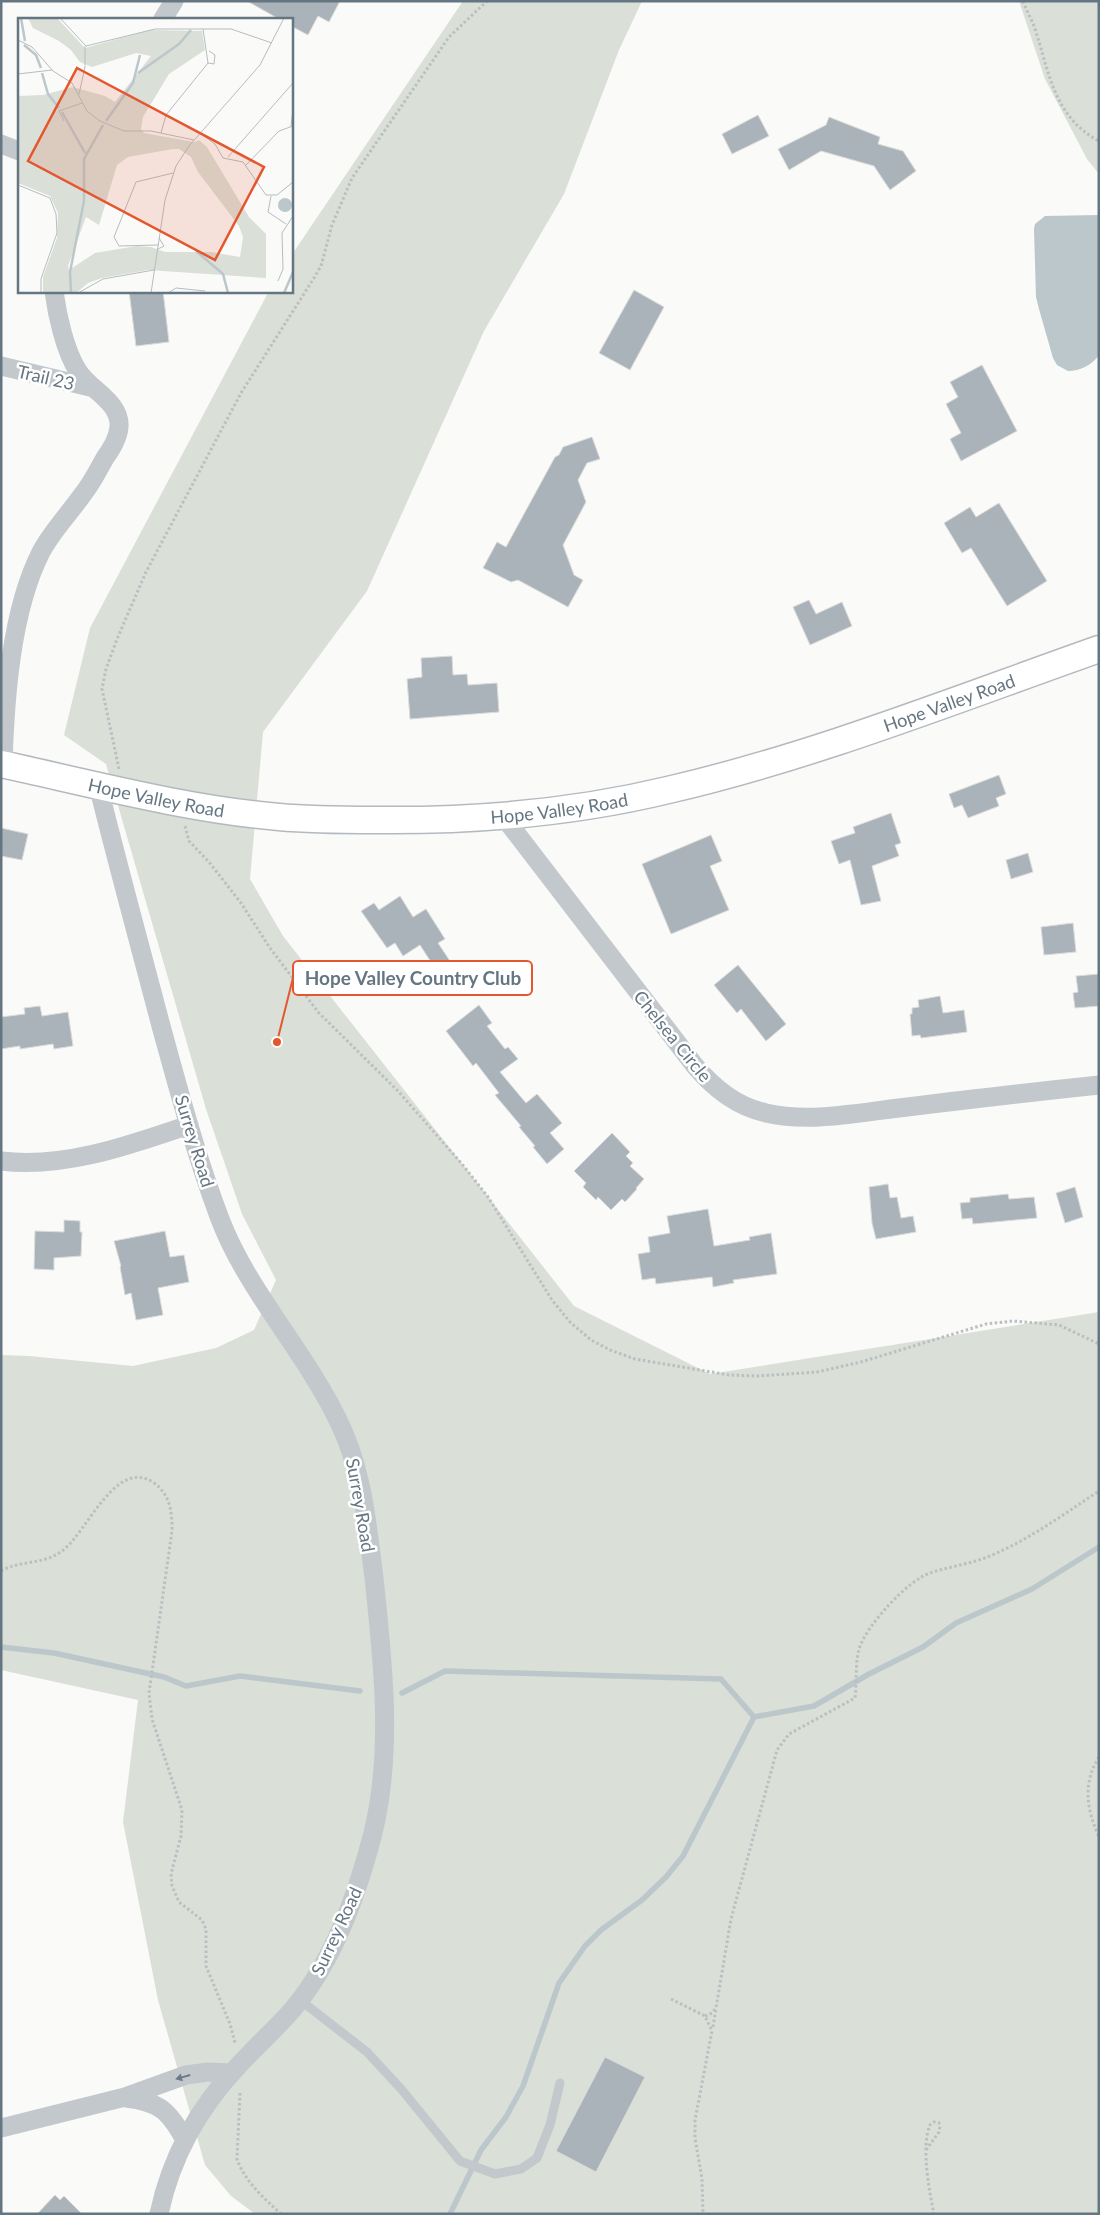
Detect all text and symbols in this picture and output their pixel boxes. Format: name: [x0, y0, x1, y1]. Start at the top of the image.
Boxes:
inset map: [18, 18, 292, 292]
street label: Trail 23: [15, 360, 77, 394]
street label: Hope Valley Road: [880, 669, 1018, 736]
street label: Hope Valley Road: [86, 773, 226, 821]
street label: Hope Valley Road: [490, 788, 630, 828]
callout: Hope Valley Country Club: [293, 961, 532, 995]
text: Hope Valley Country Club: [305, 966, 522, 989]
street label: Chelsea Circle: [629, 986, 717, 1086]
street label: Surrey Road: [171, 1092, 219, 1190]
street label: Surrey Road: [342, 1456, 380, 1554]
street label: Surrey Road: [306, 1883, 366, 1979]
one-way arrow: [175, 2073, 190, 2081]

